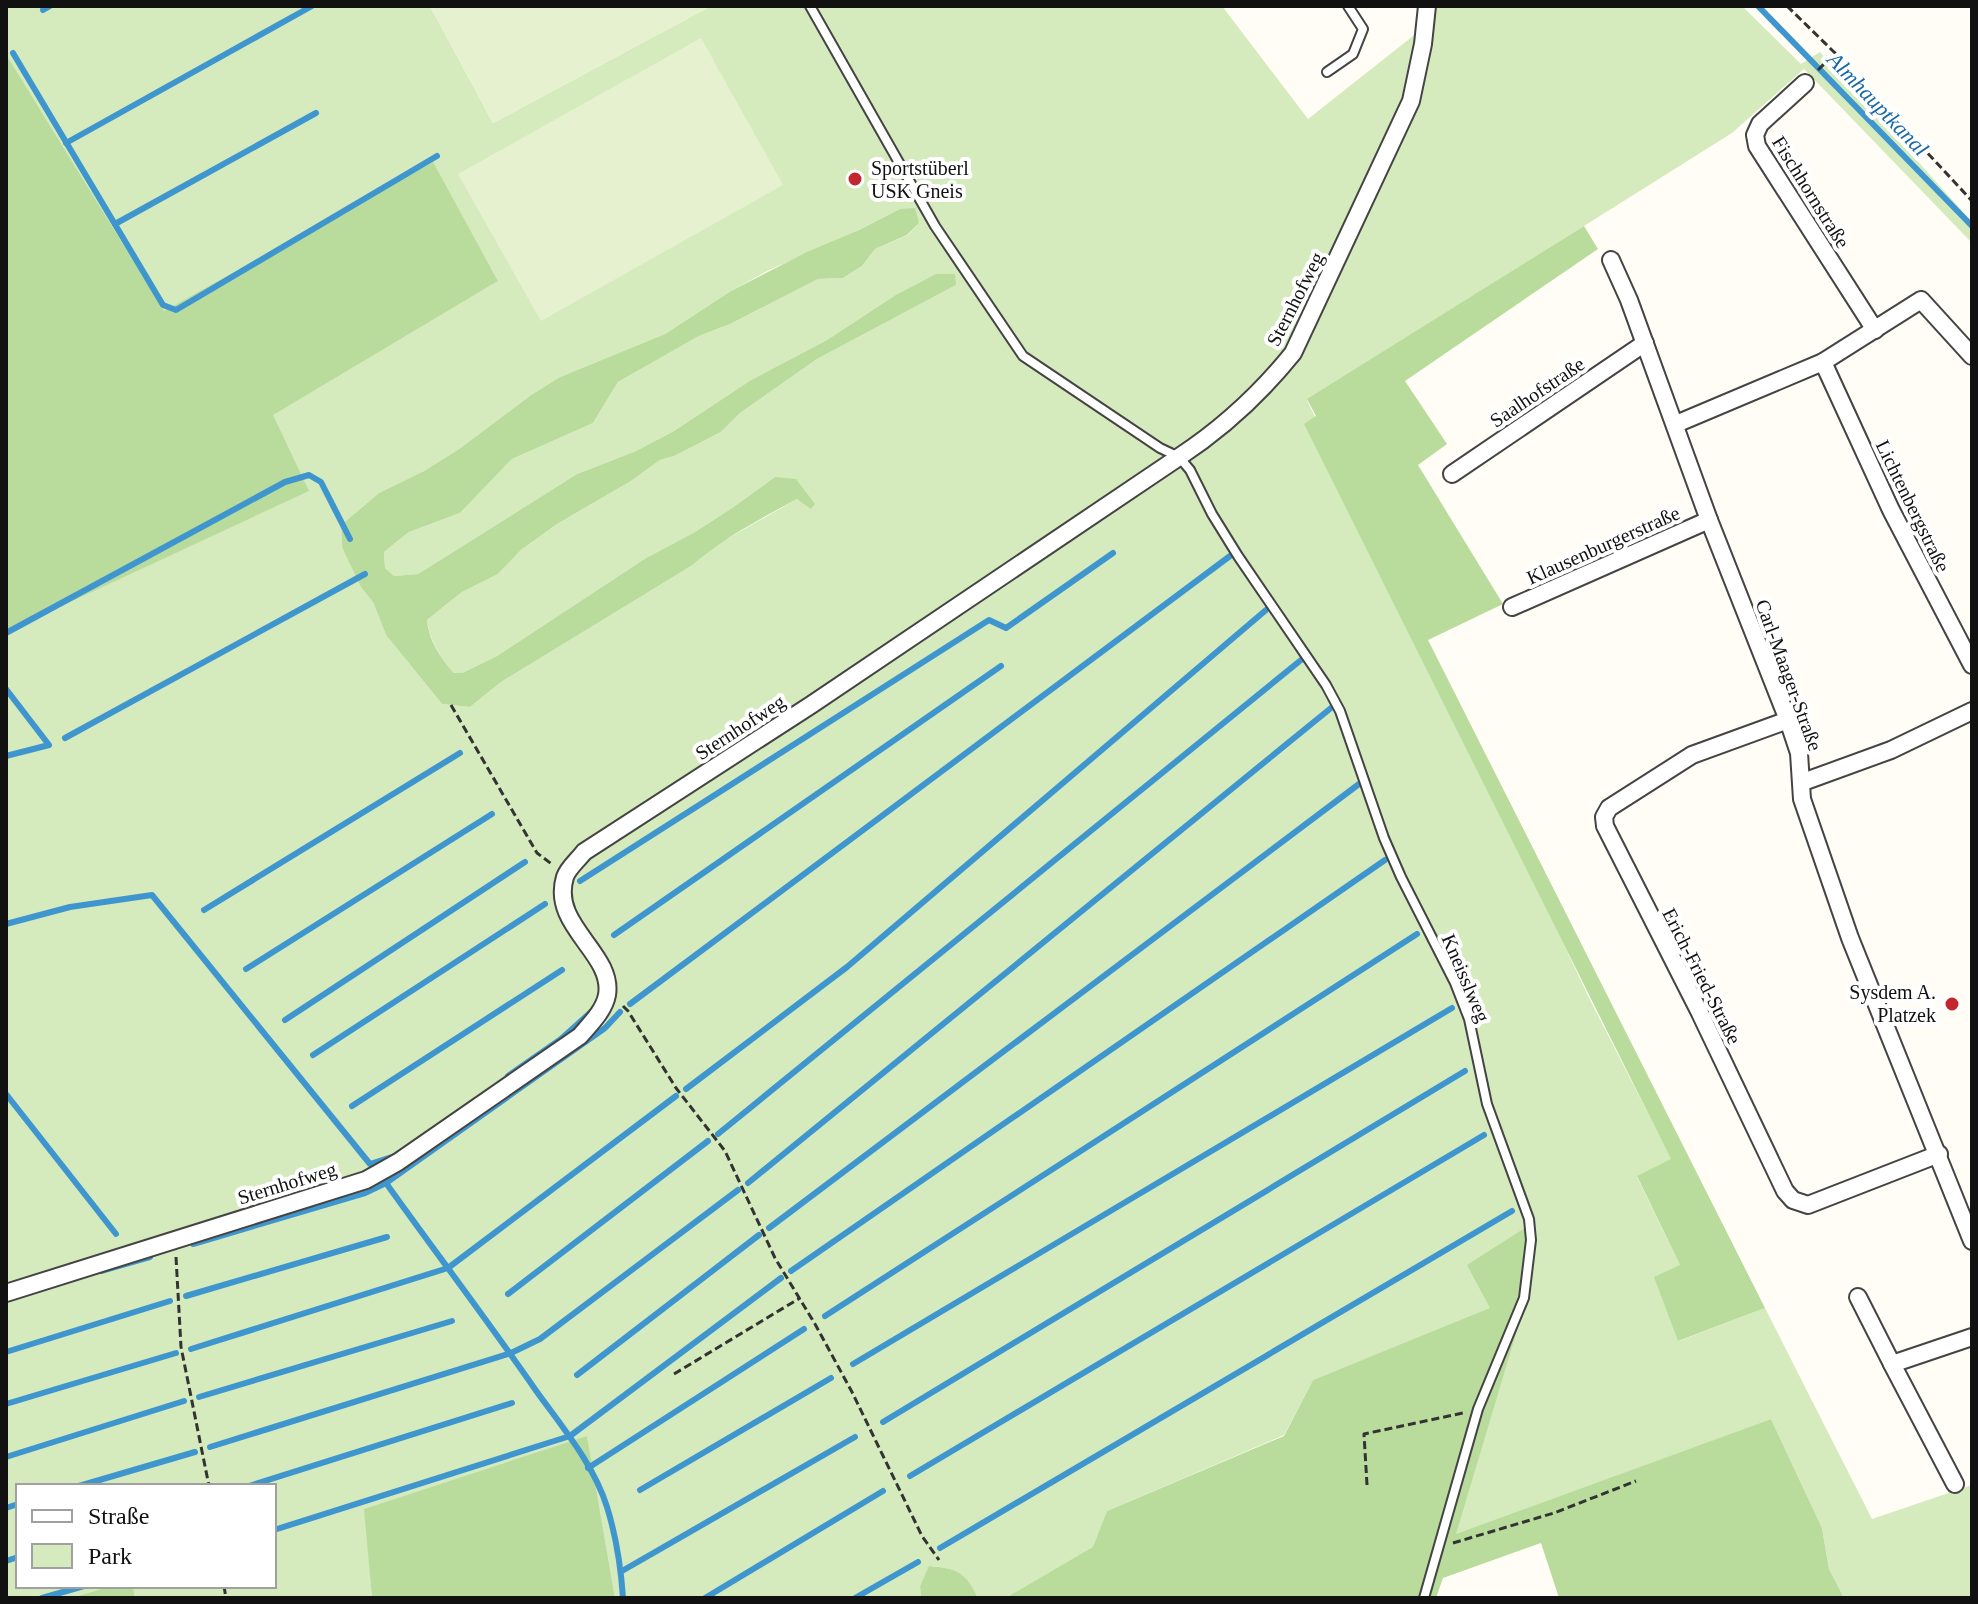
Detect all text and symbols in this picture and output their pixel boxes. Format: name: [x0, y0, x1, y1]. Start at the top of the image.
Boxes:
water label: Almhauptkanal: [1821, 46, 1934, 161]
street label: Fischhornstraße: [1768, 132, 1854, 252]
place label: Sportstüberl USK Gneis: [871, 157, 969, 202]
marker: Sportstüberl USK Gneis: [846, 170, 864, 188]
street label: Sternhofweg: [1262, 248, 1329, 350]
street label: Saalhofstraße: [1486, 352, 1588, 432]
street label: Lichtenbergstraße: [1871, 436, 1955, 576]
street label: Klausenburgerstraße: [1523, 501, 1683, 590]
street label: Carl-Maager-Straße: [1750, 596, 1827, 754]
street label: Sternhofweg: [691, 690, 789, 765]
street label: Erich-Fried-Straße: [1658, 904, 1746, 1048]
street label: Kneisslweg: [1437, 931, 1494, 1026]
place label: Sysdem A. Platzek: [1849, 981, 1936, 1026]
marker: Sysdem A. Platzek: [1943, 995, 1961, 1013]
street label: Sternhofweg: [235, 1158, 339, 1209]
legend: [16, 1484, 276, 1588]
text: Straße: [88, 1503, 149, 1529]
text: Park: [88, 1543, 132, 1569]

